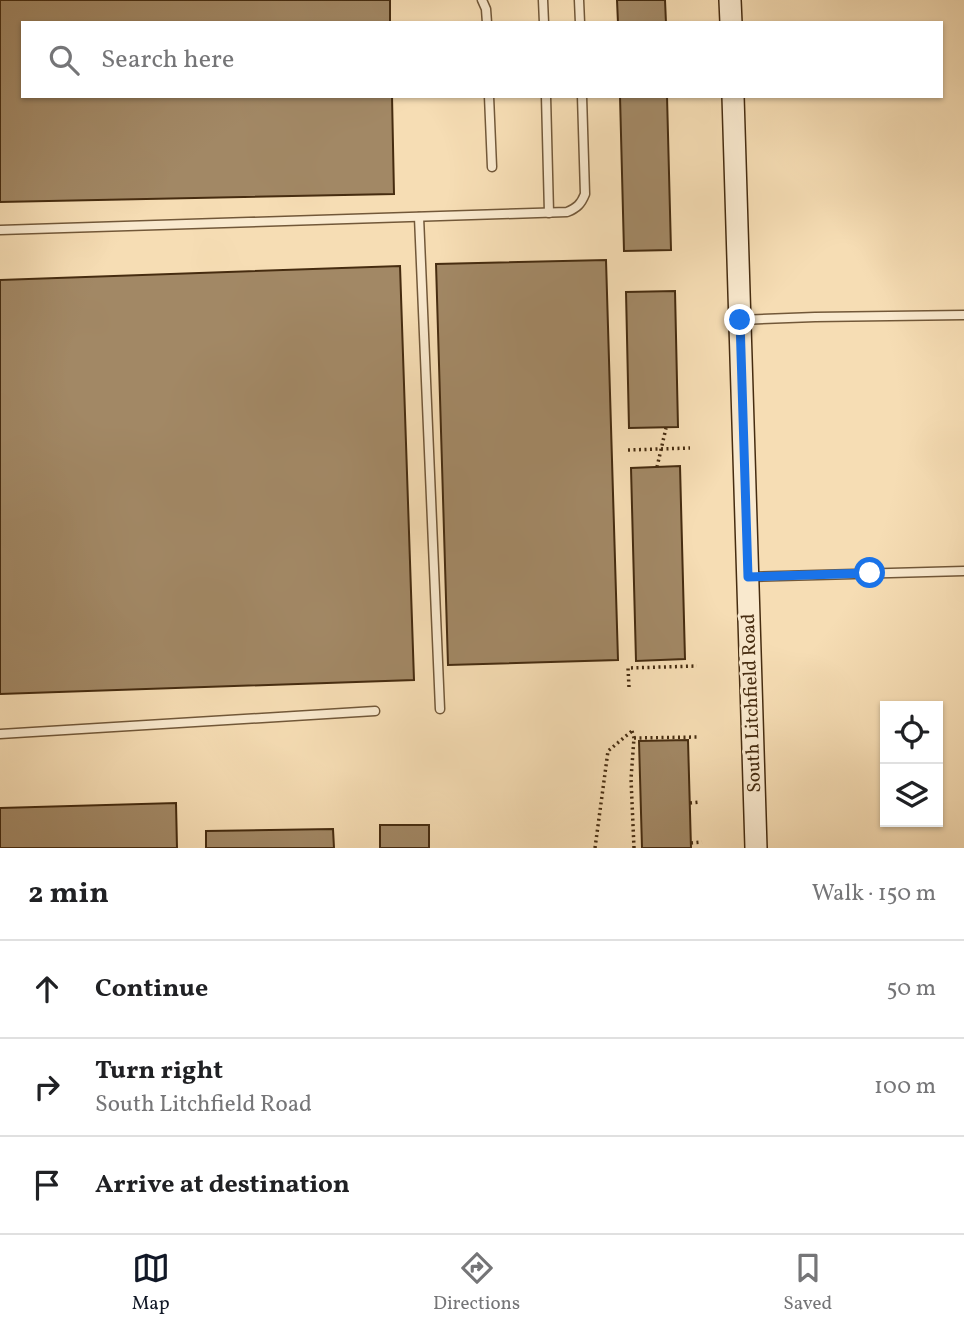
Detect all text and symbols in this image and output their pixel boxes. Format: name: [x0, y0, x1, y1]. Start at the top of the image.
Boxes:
search box: [21, 21, 943, 98]
icon: search: [45, 41, 83, 79]
text: Search here: [101, 42, 234, 78]
route end: [724, 304, 755, 335]
route start: [854, 557, 885, 588]
street label: South Litchfield Road: [736, 613, 768, 793]
map controls: [880, 701, 943, 827]
button: locate: [880, 701, 943, 764]
button: layers: [880, 764, 943, 827]
text: 2 min: [28, 873, 109, 915]
text: Walk · 150 m: [812, 878, 936, 910]
icon: ahead: [28, 970, 66, 1008]
text: Continue: [95, 971, 208, 1007]
text: 50 m: [887, 973, 936, 1005]
text: Turn right: [95, 1053, 223, 1089]
icon: right: [28, 1068, 66, 1106]
text: 100 m: [874, 1071, 936, 1103]
text: South Litchfield Road: [95, 1089, 312, 1121]
icon: arrive: [28, 1166, 66, 1204]
text: Arrive at destination: [95, 1167, 350, 1203]
tab: Map: [132, 1249, 170, 1317]
tab: Directions: [433, 1249, 520, 1317]
tab: Saved: [783, 1249, 832, 1317]

